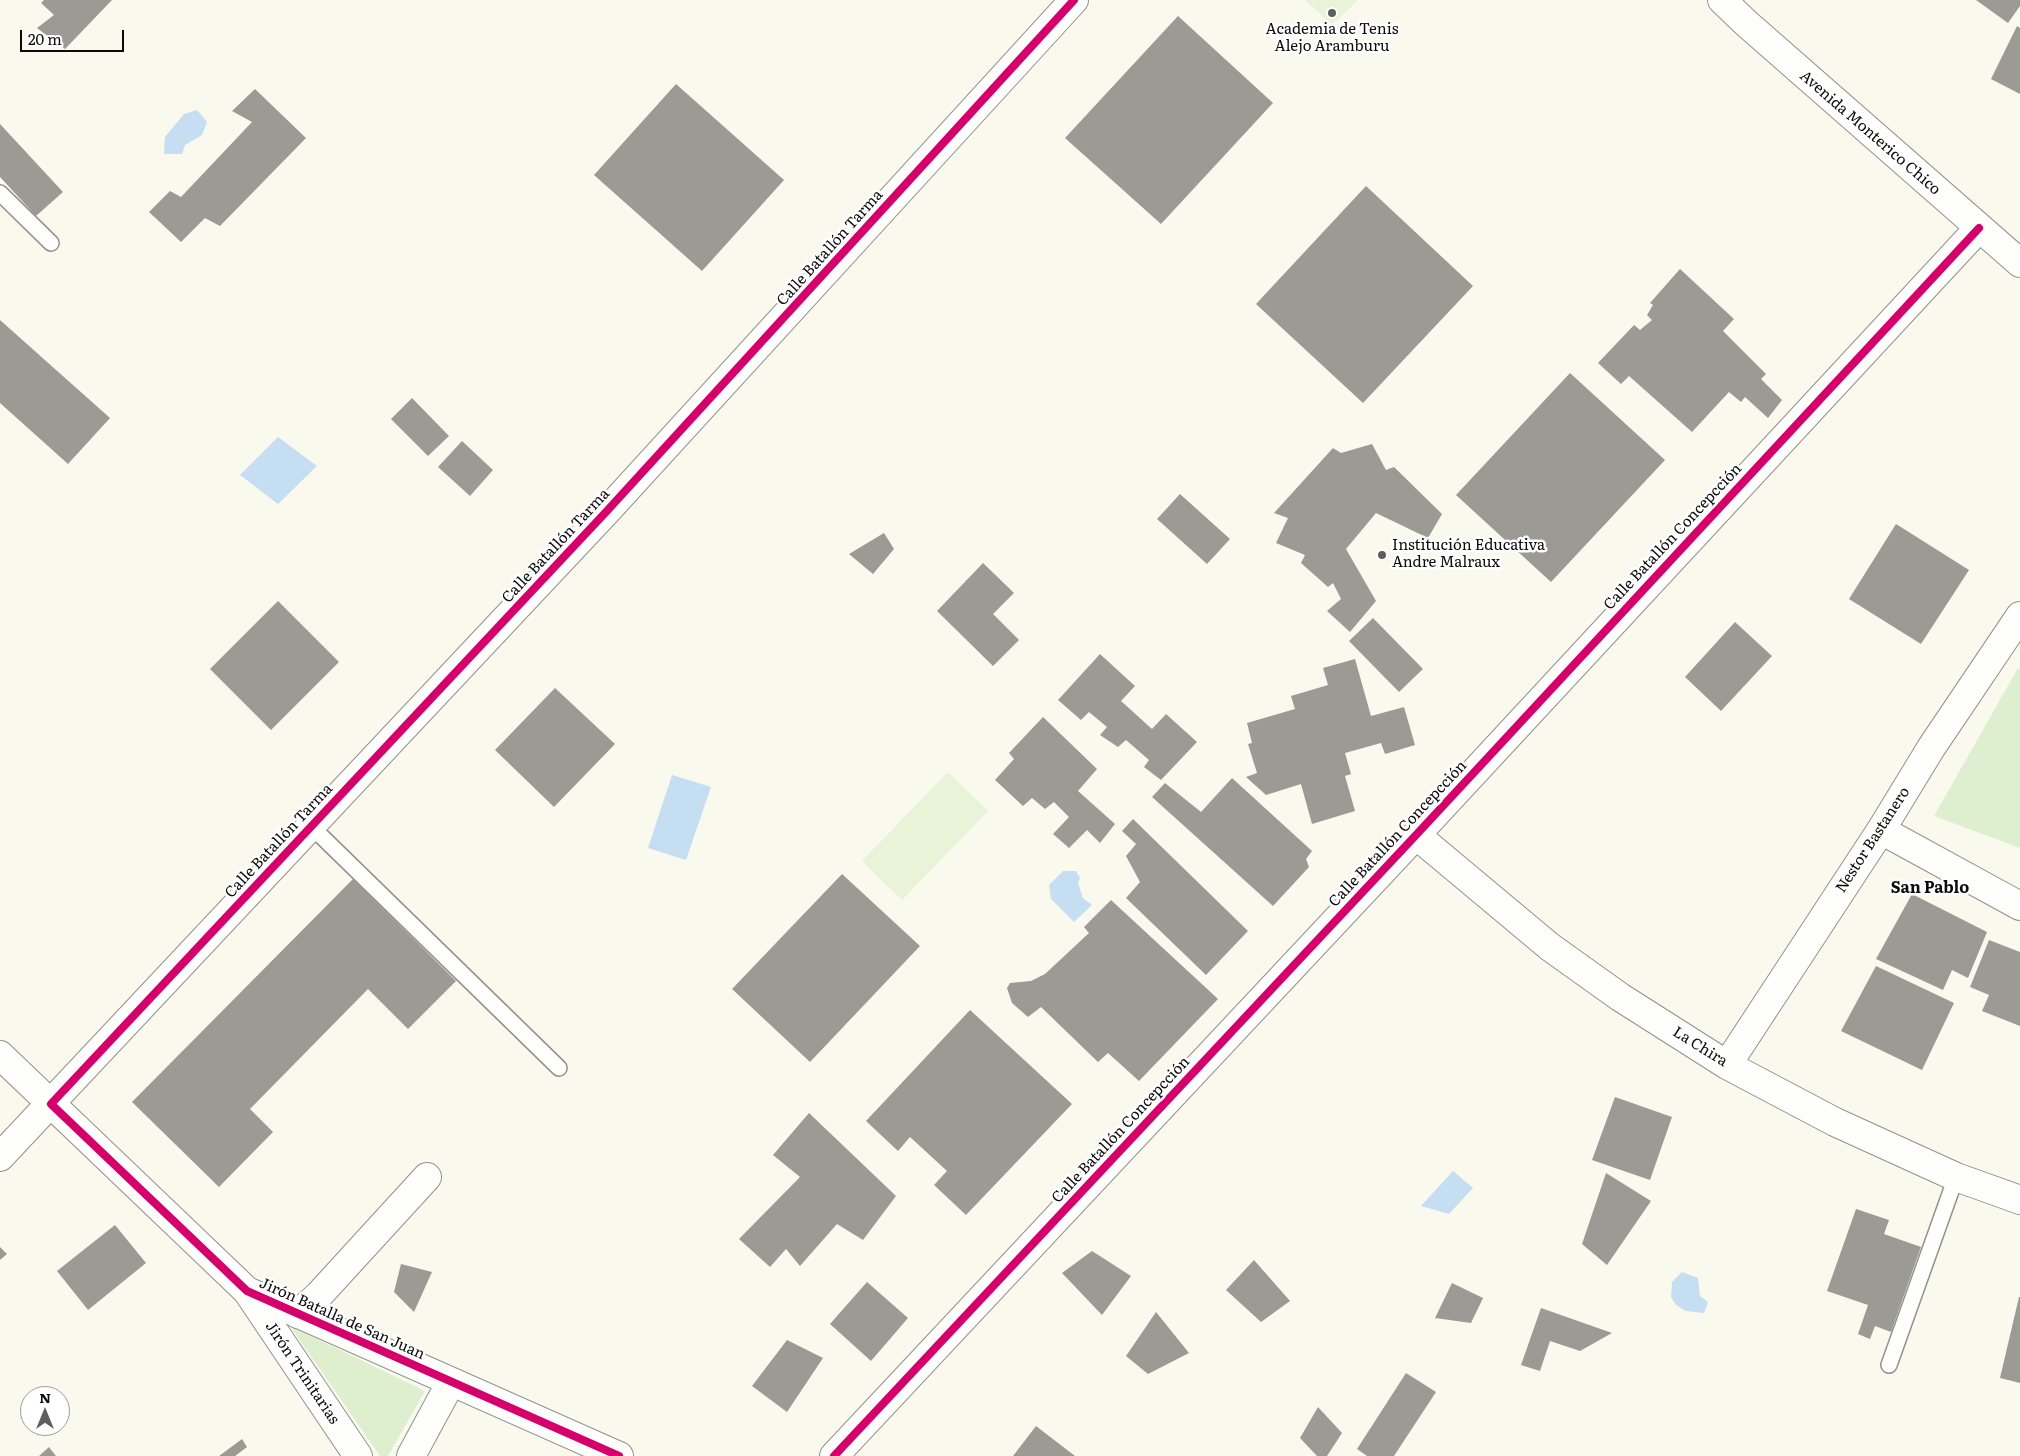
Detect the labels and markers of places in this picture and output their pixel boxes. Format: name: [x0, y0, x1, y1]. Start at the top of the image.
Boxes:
marker: Academia de Tenis Alejo Aramburu: [1326, 7, 1338, 19]
place label: Academia de Tenis Alejo Aramburu: [1266, 21, 1398, 56]
place label: Institución Educativa Andre Malraux: [1392, 537, 1545, 572]
marker: Institución Educativa Andre Malraux: [1376, 549, 1388, 561]

